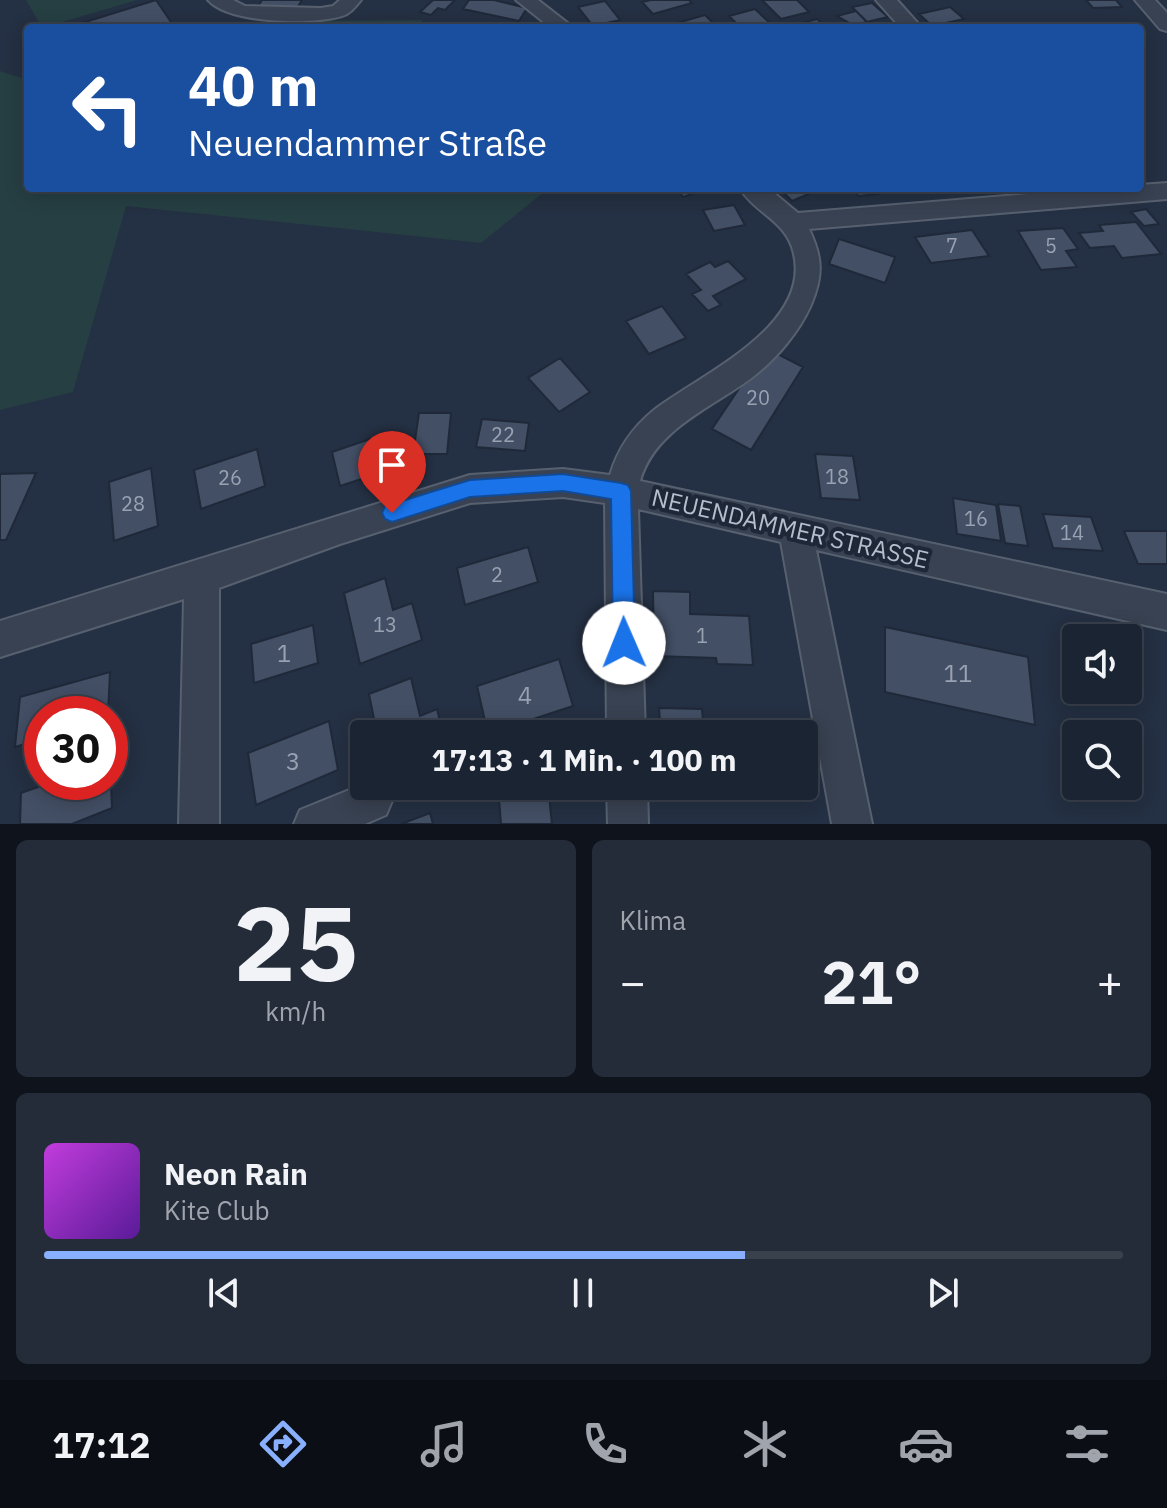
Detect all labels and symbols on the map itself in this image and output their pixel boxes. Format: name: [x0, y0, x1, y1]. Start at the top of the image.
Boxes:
house number: 7: [946, 232, 958, 259]
house number: 5: [1045, 232, 1057, 259]
house number: 20: [746, 384, 770, 411]
house number: 22: [491, 421, 515, 448]
pin: [358, 431, 426, 513]
house number: 18: [825, 463, 849, 490]
house number: 26: [218, 464, 242, 491]
street label: NEUENDAMMER STRASSE: [649, 481, 932, 575]
house number: 28: [121, 490, 145, 517]
house number: 16: [964, 505, 988, 532]
house number: 14: [1060, 519, 1084, 546]
house number: 2: [491, 561, 503, 588]
position arrow: [582, 601, 666, 685]
house number: 13: [373, 611, 397, 638]
house number: 1: [696, 622, 708, 649]
house number: 1: [277, 637, 291, 669]
house number: 11: [944, 657, 972, 689]
house number: 4: [518, 679, 532, 711]
speed limit sign: 30: [24, 696, 128, 800]
house number: 3: [286, 745, 300, 777]

